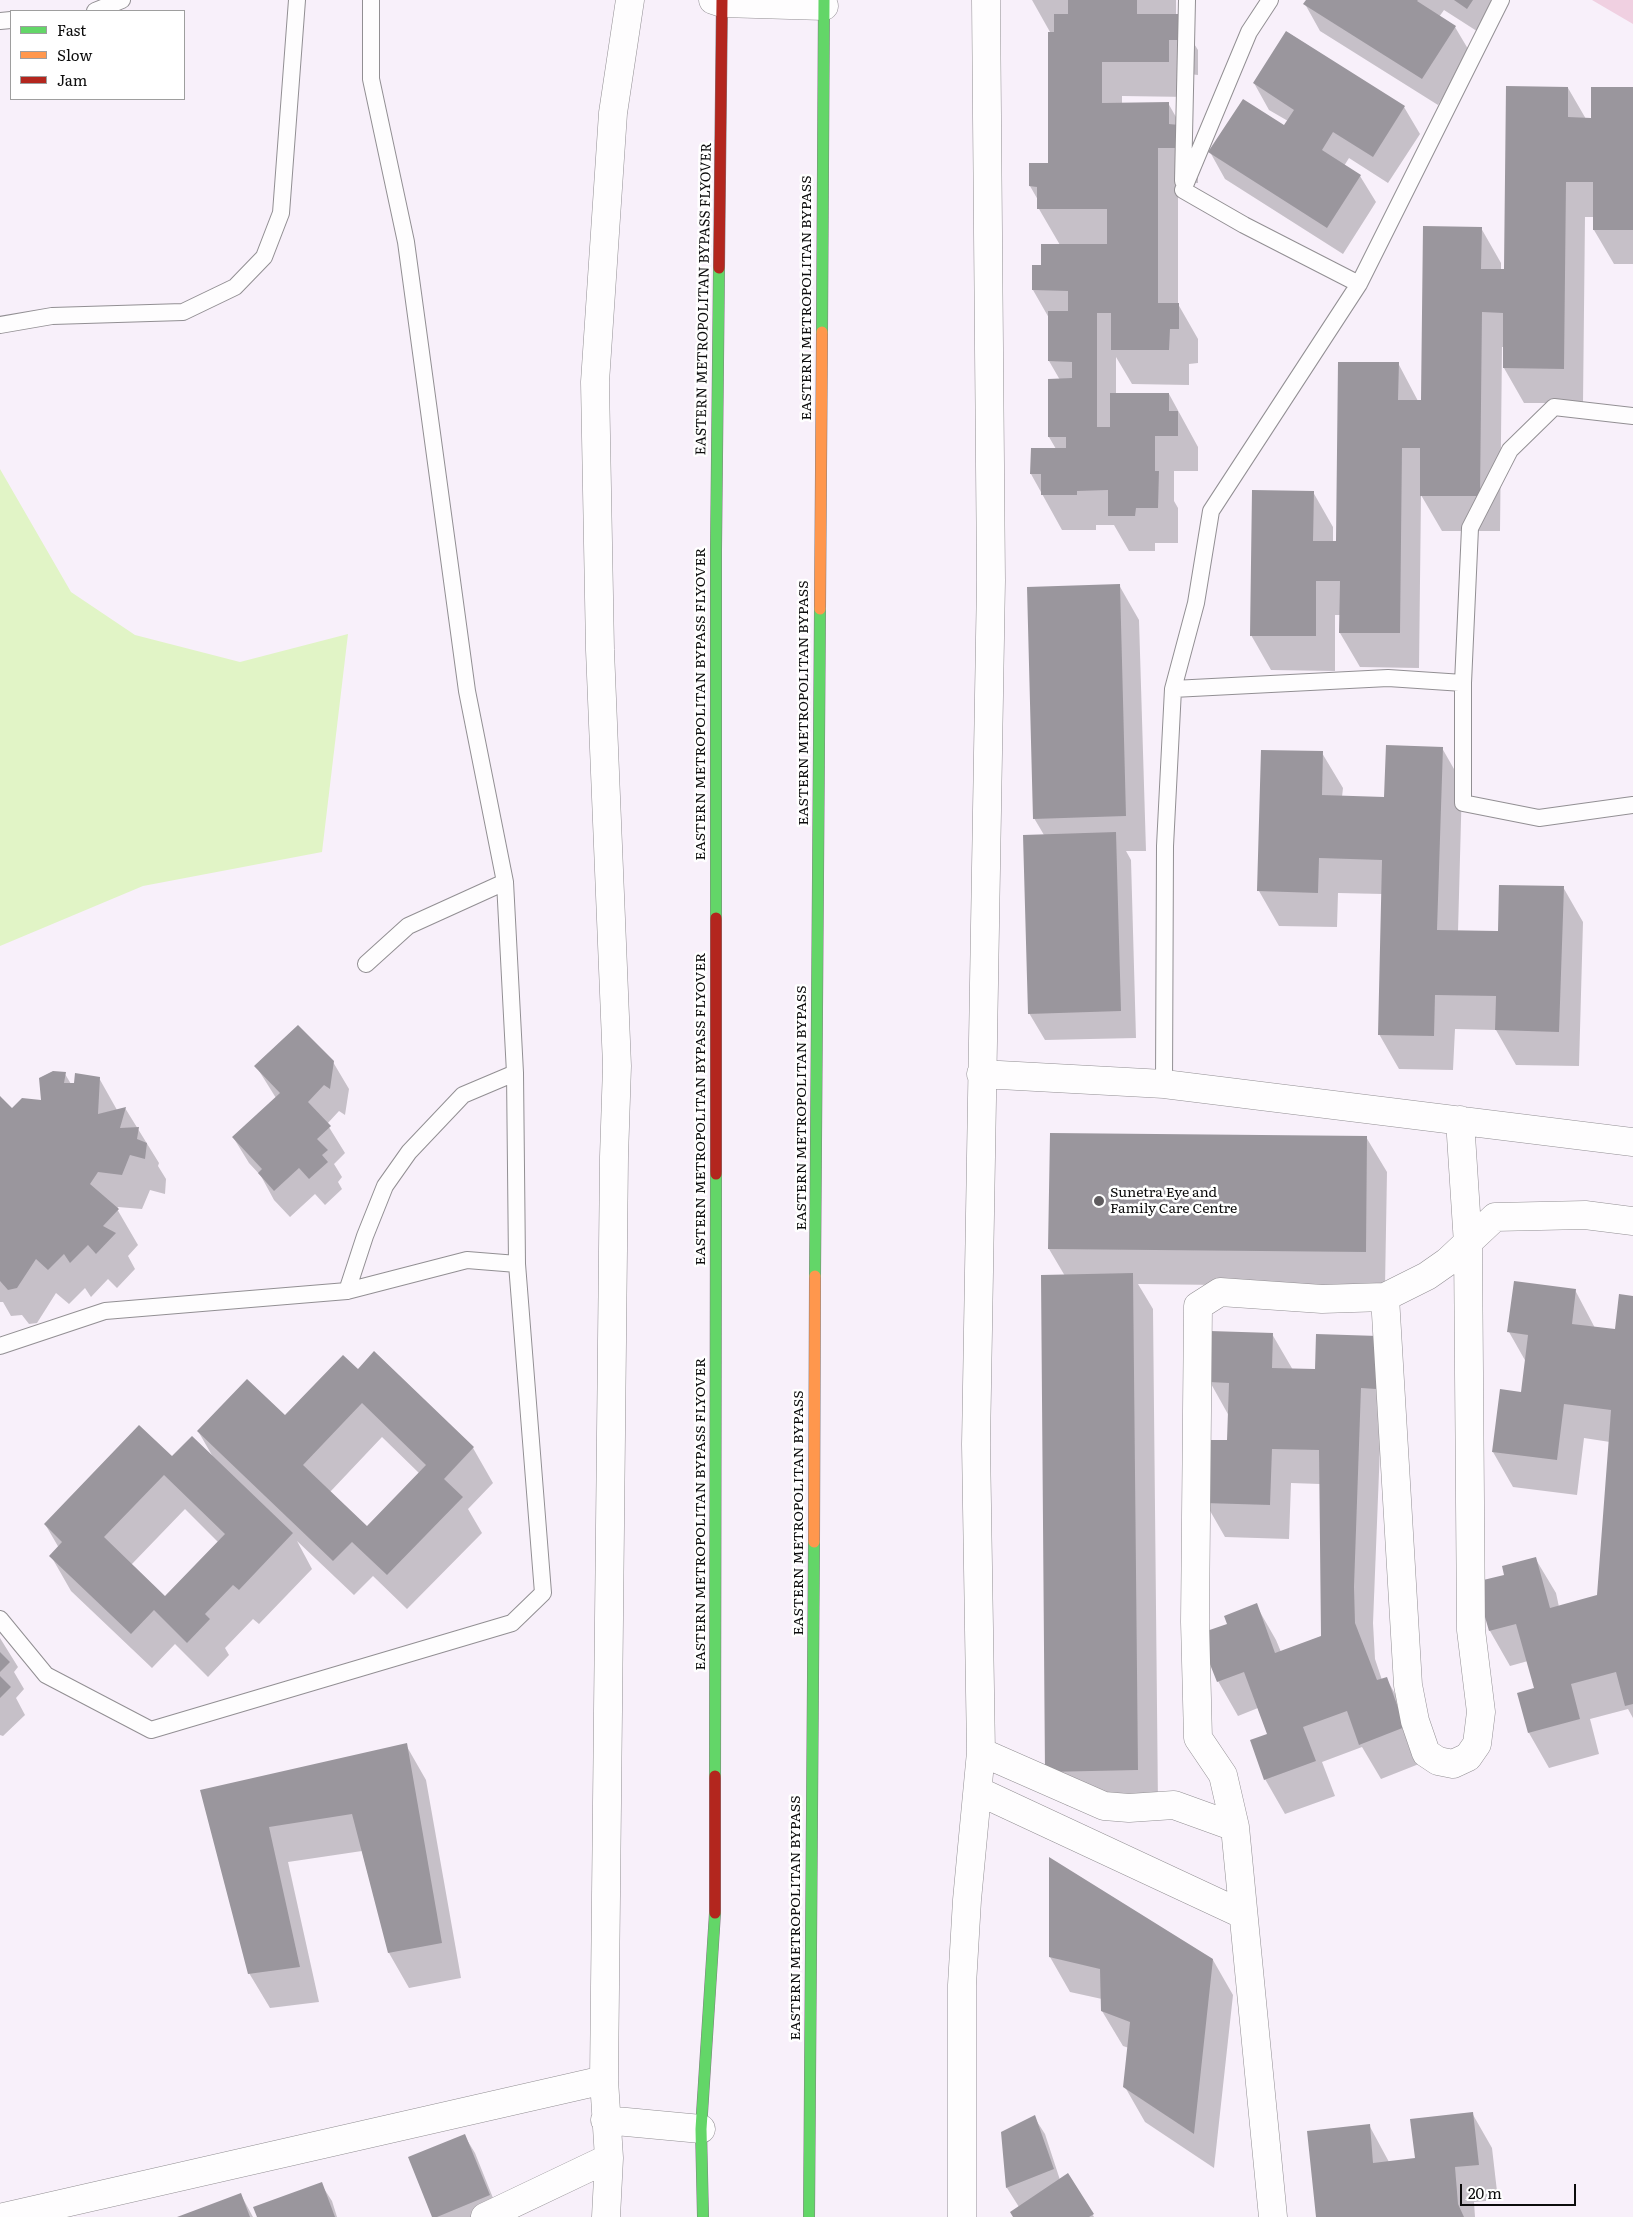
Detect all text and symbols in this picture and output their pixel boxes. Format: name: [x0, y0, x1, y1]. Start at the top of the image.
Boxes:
legend: [10, 10, 185, 100]
text: Fast: [57, 18, 86, 41]
text: Slow: [57, 43, 92, 66]
text: Jam: [57, 68, 87, 91]
street label: EASTERN METROPOLITAN BYPASS FLYOVER: [693, 142, 715, 456]
street label: EASTERN METROPOLITAN BYPASS: [799, 175, 815, 421]
street label: EASTERN METROPOLITAN BYPASS FLYOVER: [693, 548, 709, 860]
street label: EASTERN METROPOLITAN BYPASS: [796, 580, 812, 826]
street label: EASTERN METROPOLITAN BYPASS FLYOVER: [693, 953, 709, 1265]
street label: EASTERN METROPOLITAN BYPASS: [794, 985, 810, 1231]
place label: Sunetra Eye and Family Care Centre: [1110, 1185, 1237, 1218]
marker: Sunetra Eye and Family Care Centre: [1092, 1194, 1106, 1208]
street label: EASTERN METROPOLITAN BYPASS FLYOVER: [693, 1358, 709, 1670]
street label: EASTERN METROPOLITAN BYPASS: [791, 1390, 807, 1636]
street label: EASTERN METROPOLITAN BYPASS: [788, 1795, 804, 2041]
scale bar: [1463, 2174, 1579, 2206]
text: 20 m: [1468, 2181, 1502, 2204]

